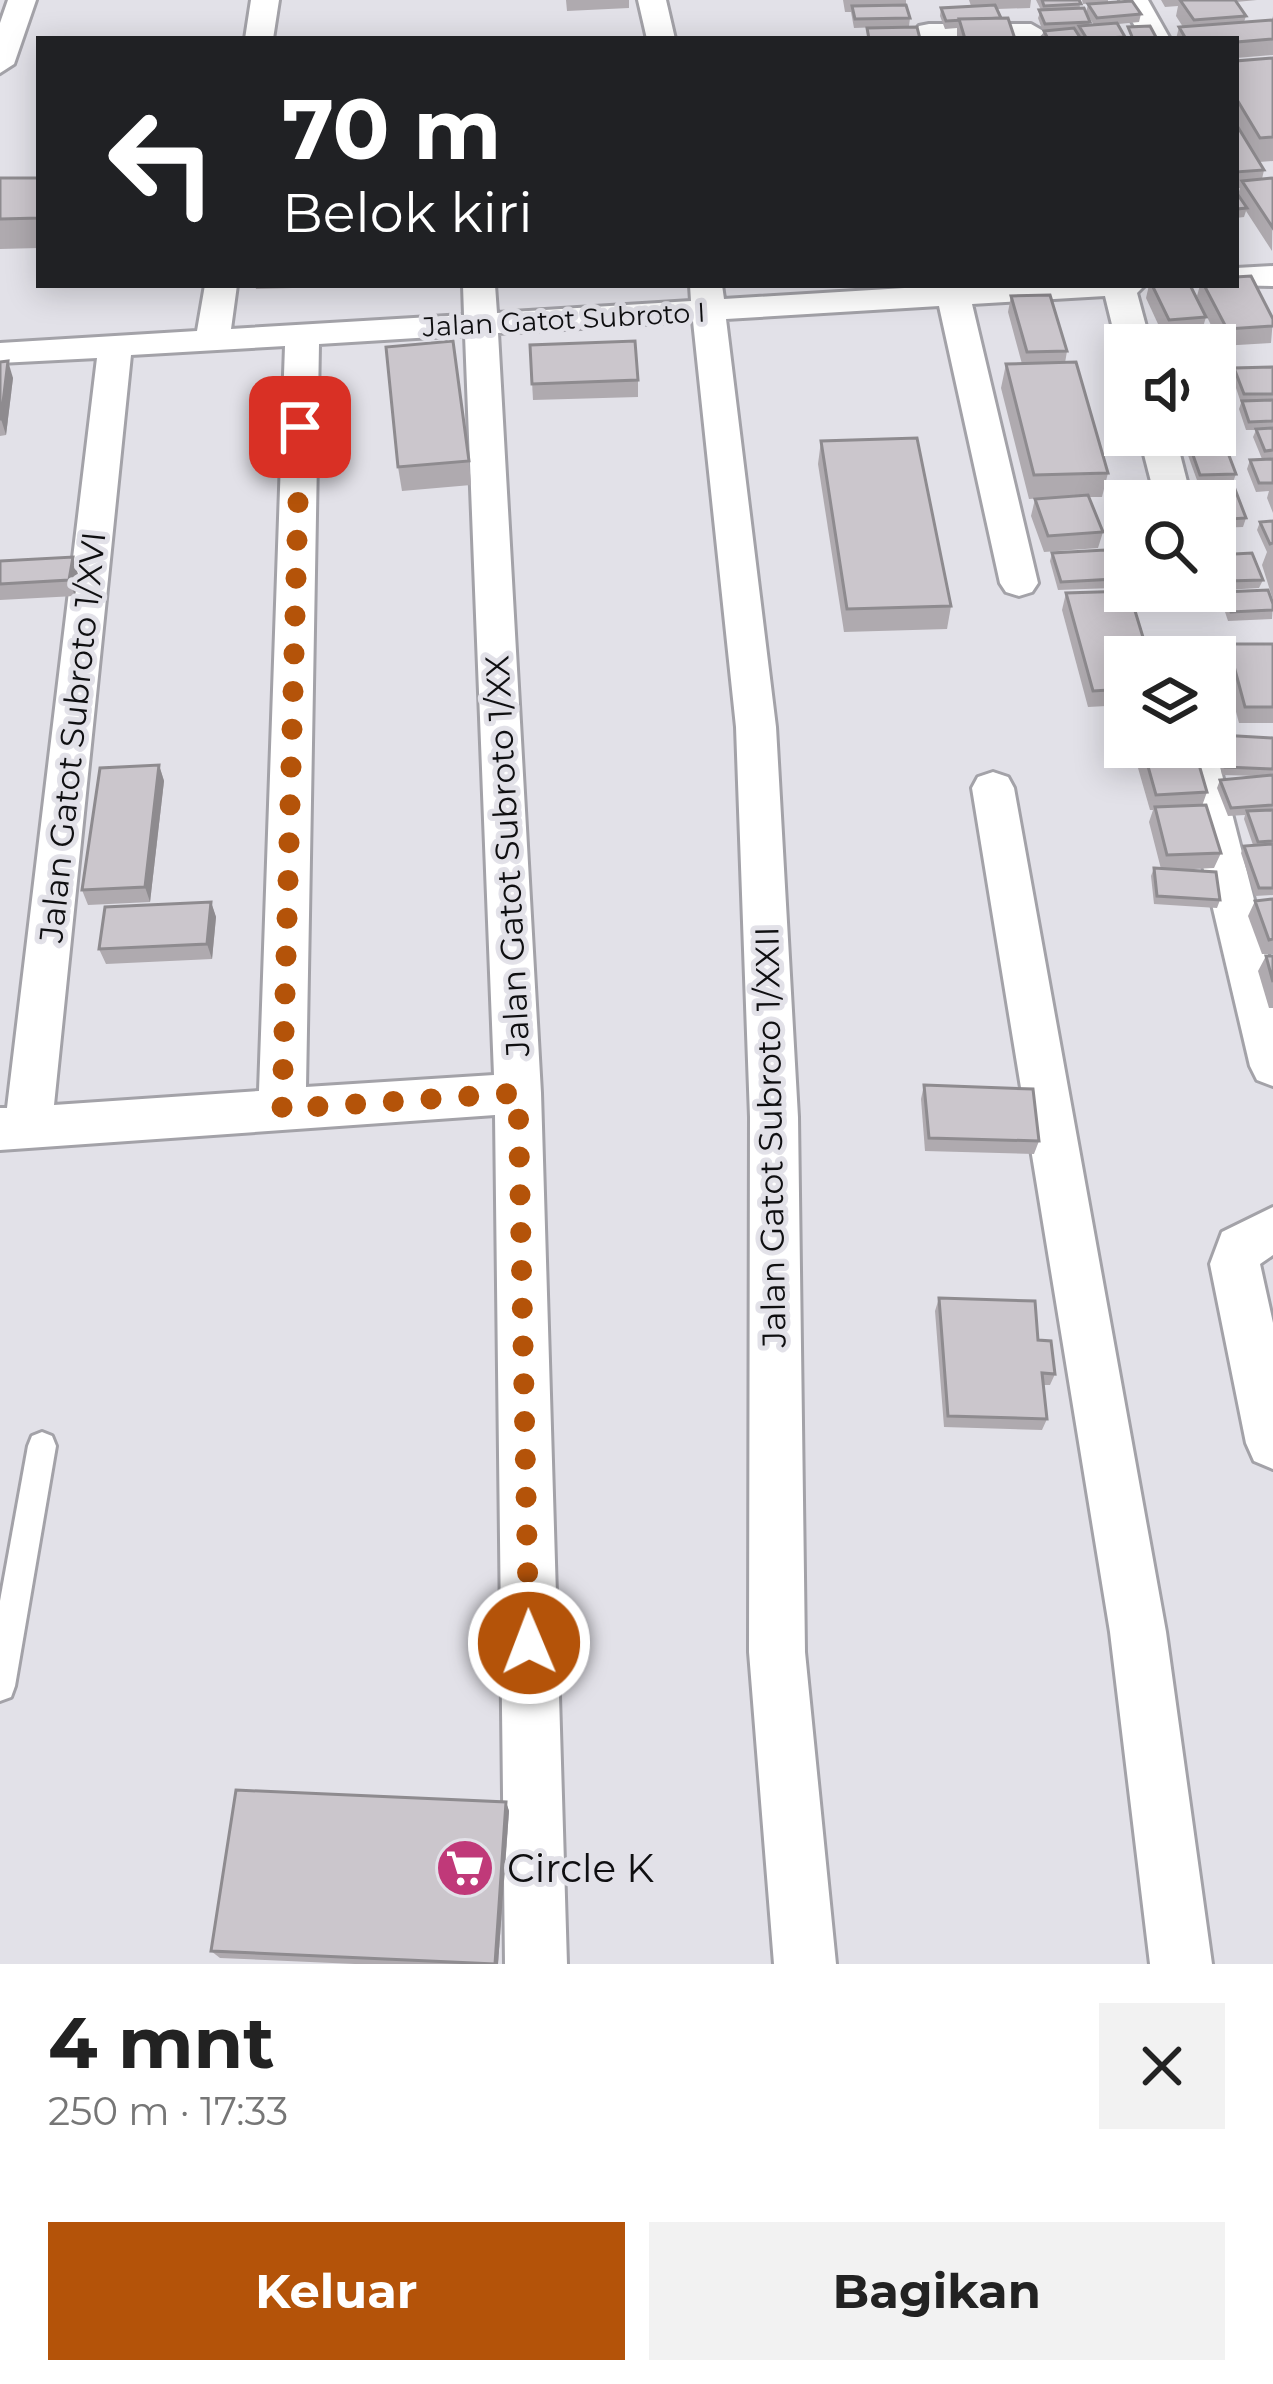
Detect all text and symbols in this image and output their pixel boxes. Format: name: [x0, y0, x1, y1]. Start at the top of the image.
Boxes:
text: 70 m: [282, 78, 501, 180]
icon: left: [84, 84, 240, 240]
text: Belok kiri: [282, 180, 533, 246]
street label: Jalan Gatot Subroto I: [421, 296, 706, 343]
map controls: [1104, 324, 1236, 768]
button: sound: [1104, 324, 1236, 456]
pin: [249, 376, 351, 478]
icon: arrive: [267, 394, 333, 460]
button: search: [1104, 480, 1236, 612]
street label: Jalan Gatot Subroto 1/XVI: [30, 530, 113, 945]
button: layers: [1104, 636, 1236, 768]
street label: Jalan Gatot Subroto 1/XX: [476, 654, 538, 1059]
street label: Jalan Gatot Subroto 1/XXII: [746, 926, 794, 1349]
position arrow: [466, 1580, 592, 1706]
supermarket icon: Circle K: [434, 1837, 496, 1899]
place label: Circle K: [507, 1844, 654, 1892]
text: 4 mnt: [48, 1998, 275, 2086]
button: close: [1099, 2003, 1225, 2129]
text: 250 m · 17:33: [48, 2087, 288, 2135]
button: Keluar: [48, 2222, 625, 2360]
button: Bagikan: [649, 2222, 1225, 2360]

